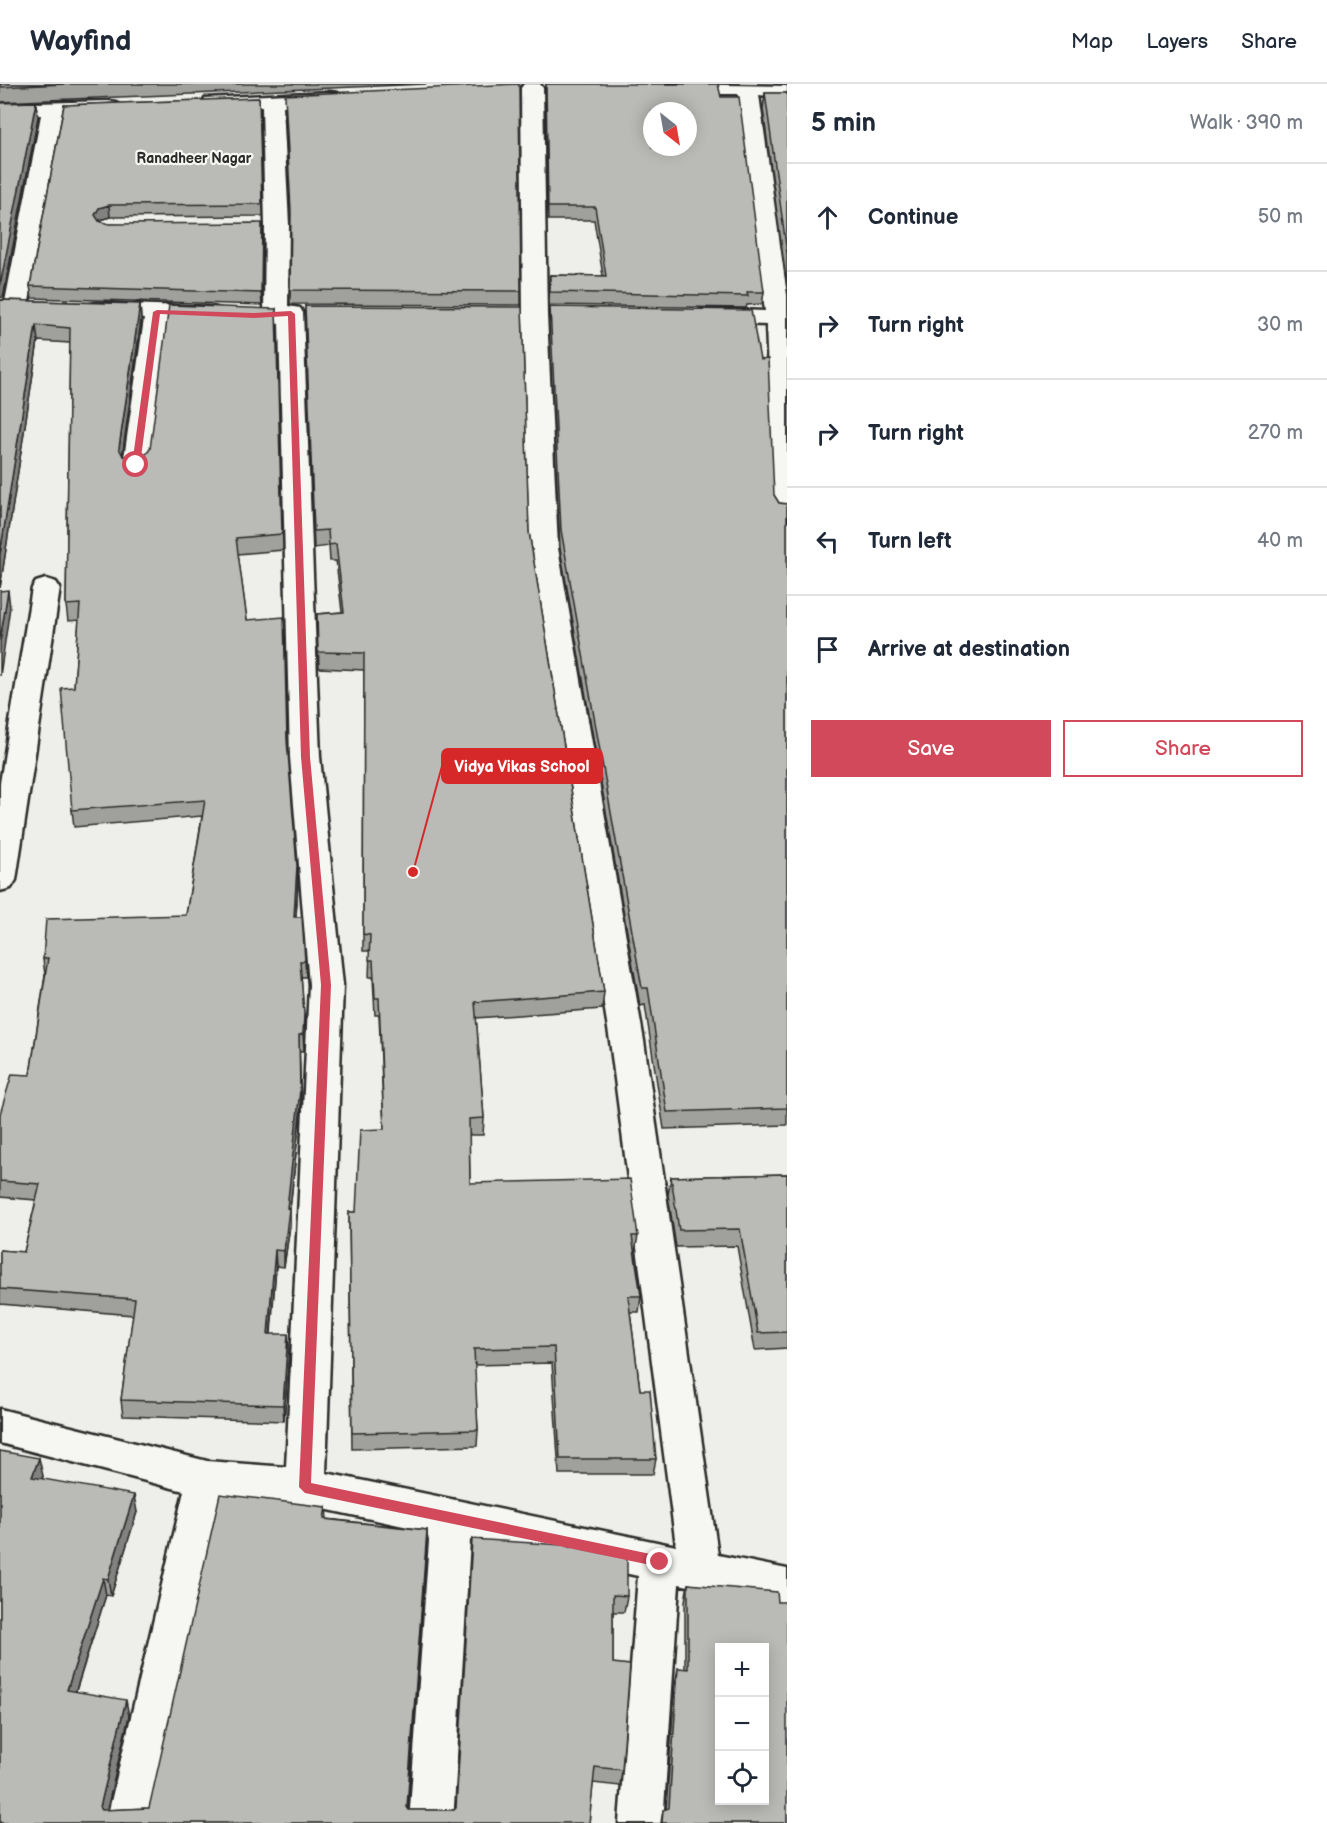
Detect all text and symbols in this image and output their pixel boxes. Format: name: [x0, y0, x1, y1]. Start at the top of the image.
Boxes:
text: Wayfind: [30, 25, 131, 58]
text: Map: [1071, 29, 1113, 54]
text: Layers: [1146, 29, 1208, 54]
text: Share: [1241, 29, 1297, 54]
north arrow: [643, 102, 697, 156]
text: 5 min: [811, 108, 876, 139]
text: Walk · 390 m: [1190, 111, 1303, 135]
district label: Ranadheer Nagar: [137, 150, 252, 167]
icon: ahead: [811, 201, 844, 234]
text: Continue: [868, 204, 958, 231]
text: 50 m: [1258, 205, 1303, 229]
icon: right: [811, 309, 844, 342]
text: Turn right: [868, 312, 964, 339]
text: 30 m: [1257, 313, 1303, 337]
icon: right: [811, 417, 844, 450]
text: Turn right: [868, 420, 964, 447]
text: 270 m: [1248, 421, 1303, 445]
route start: [122, 451, 148, 477]
icon: left: [811, 525, 844, 558]
text: Turn left: [868, 528, 952, 555]
text: 40 m: [1257, 529, 1303, 553]
icon: arrive: [811, 633, 844, 666]
text: Arrive at destination: [868, 636, 1070, 663]
button: Save: [811, 720, 1051, 777]
button: Share: [1063, 720, 1303, 777]
callout: Vidya Vikas School: [442, 749, 602, 783]
text: Vidya Vikas School: [454, 758, 590, 777]
route end: [646, 1548, 672, 1574]
map controls: [715, 1643, 769, 1805]
button: +: [715, 1643, 769, 1697]
button: −: [715, 1697, 769, 1751]
button: locate: [715, 1751, 769, 1805]

